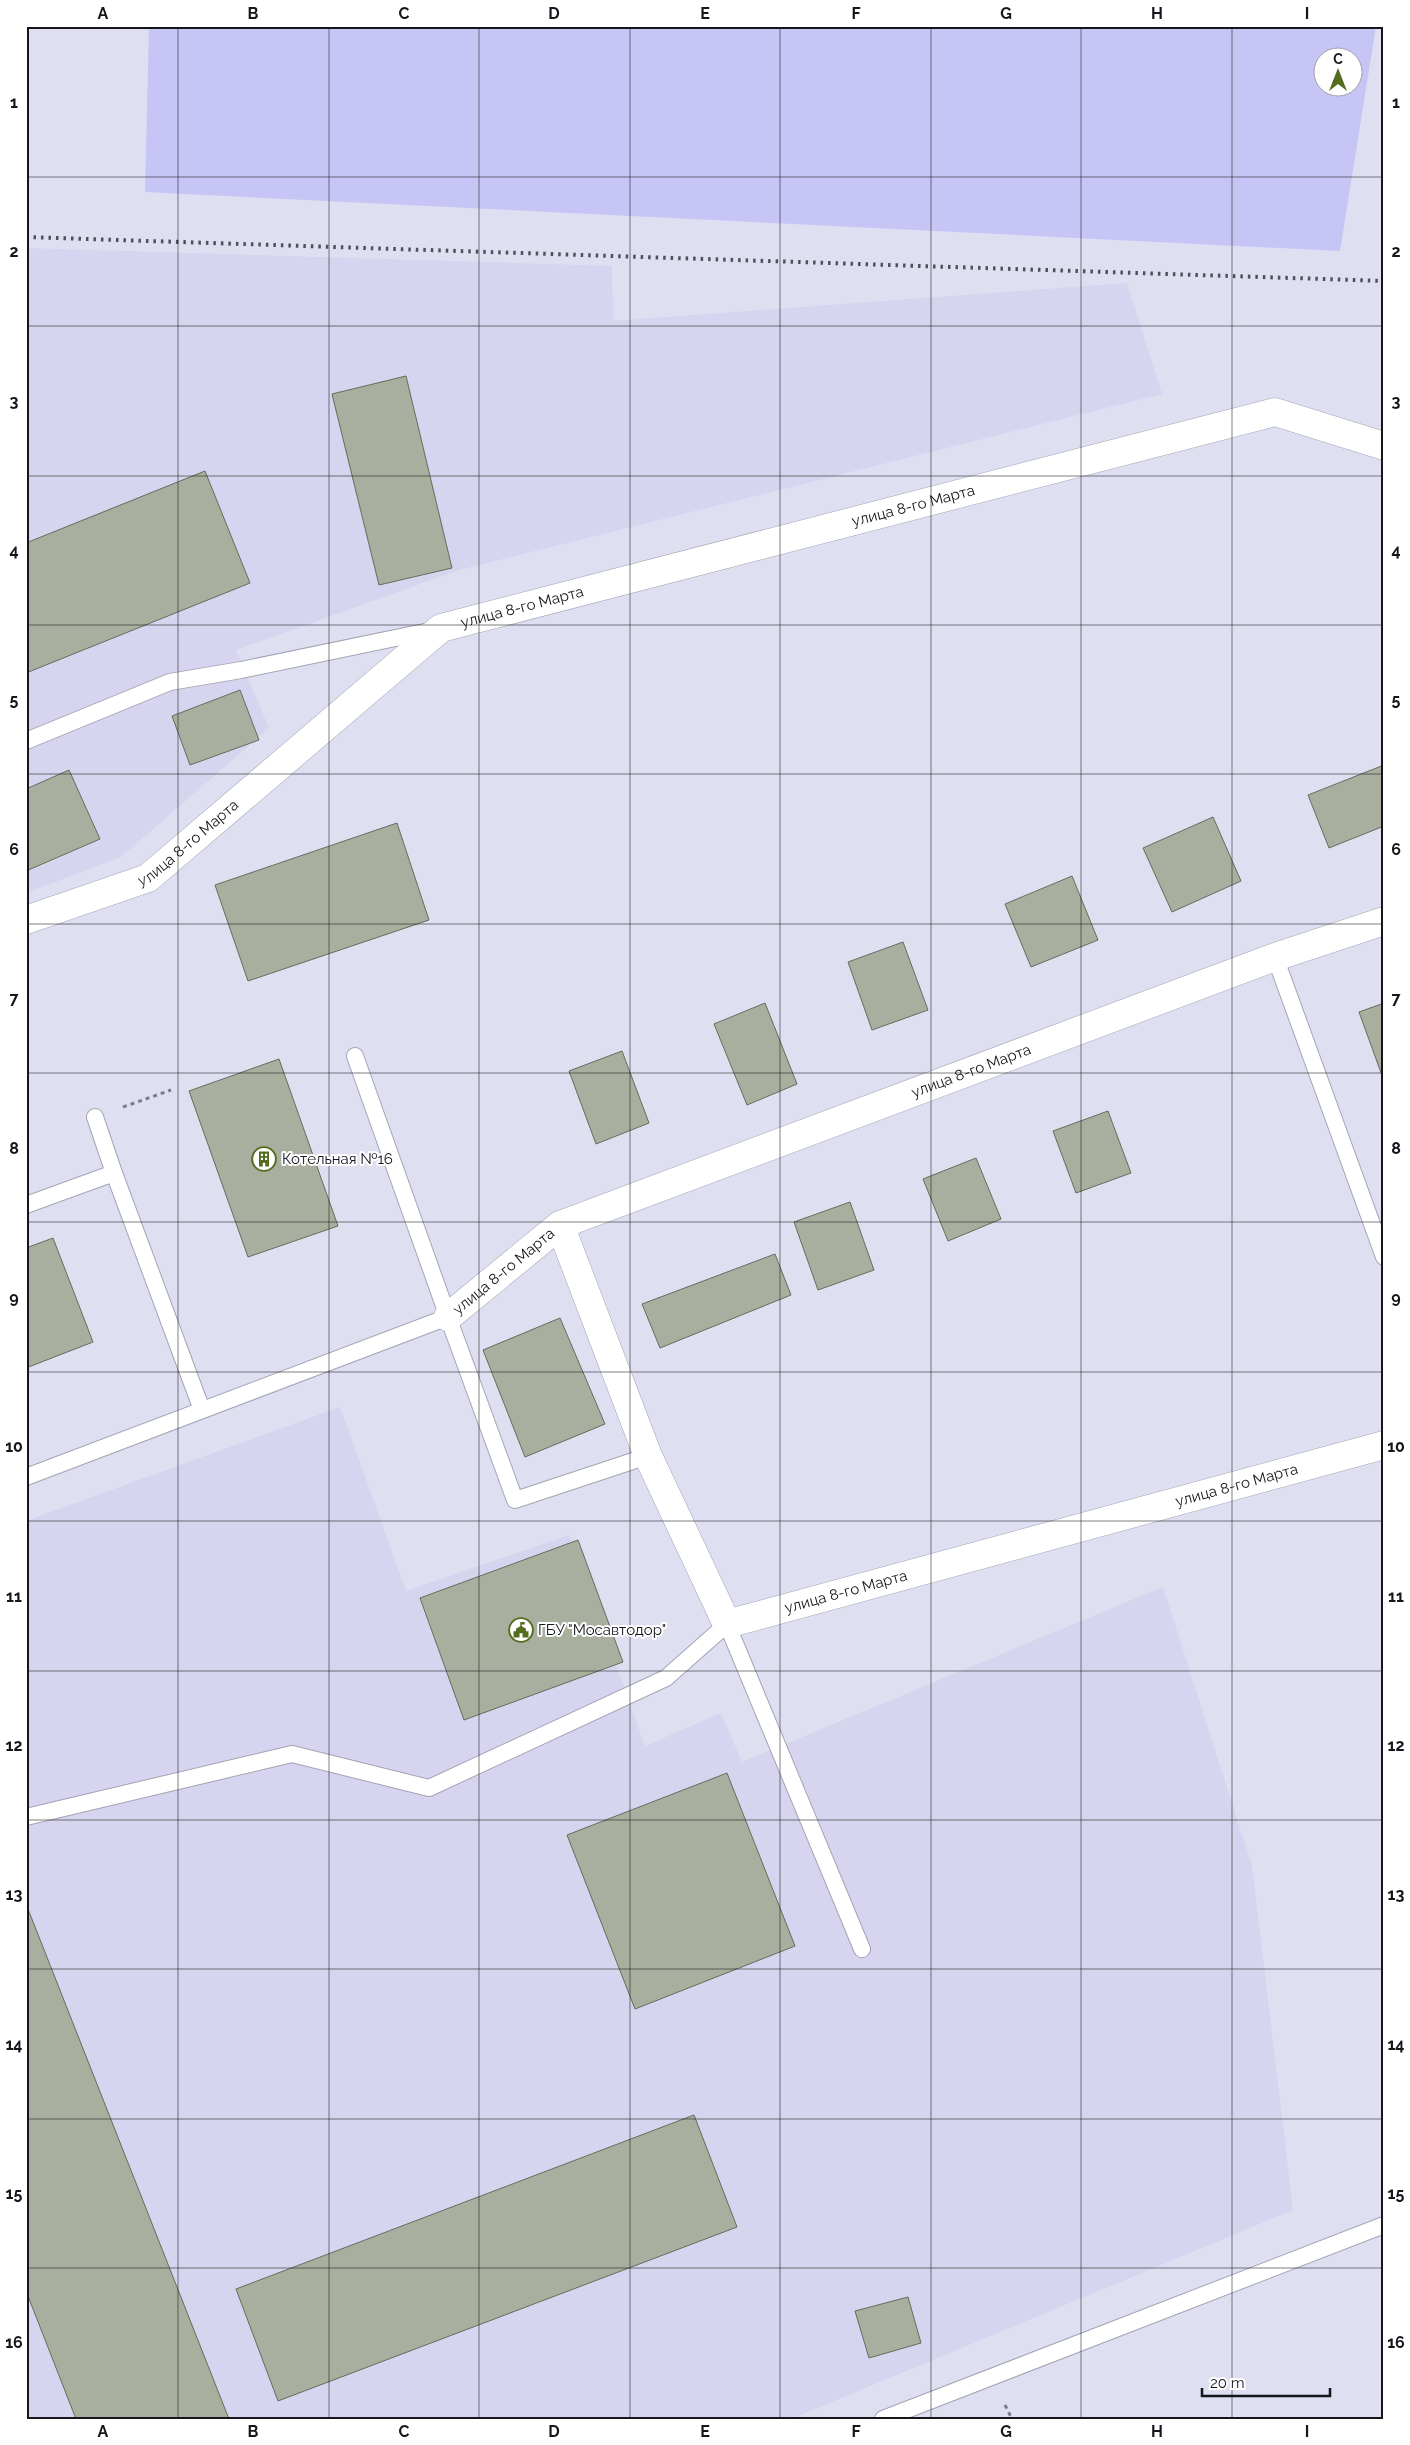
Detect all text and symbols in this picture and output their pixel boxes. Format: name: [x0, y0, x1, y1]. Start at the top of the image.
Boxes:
text: A: [98, 4, 109, 23]
text: B: [248, 4, 259, 23]
text: C: [399, 4, 410, 23]
text: D: [548, 4, 560, 23]
text: E: [700, 4, 710, 23]
text: F: [851, 4, 861, 23]
text: G: [1000, 4, 1012, 23]
text: H: [1151, 4, 1163, 23]
text: I: [1305, 4, 1309, 23]
north arrow: [1312, 48, 1362, 98]
text: С: [1333, 51, 1343, 67]
text: 1: [10, 93, 18, 112]
text: 1: [1392, 93, 1400, 112]
text: 2: [9, 242, 19, 261]
text: 2: [1391, 242, 1401, 261]
text: 3: [10, 392, 19, 411]
text: 3: [1392, 392, 1401, 411]
street label: улица 8-го Марта: [850, 481, 977, 530]
text: 4: [9, 541, 19, 560]
text: 4: [1391, 541, 1401, 560]
street label: улица 8-го Марта: [459, 582, 586, 632]
text: 5: [10, 690, 19, 709]
text: 5: [1392, 690, 1401, 709]
street label: улица 8-го Марта: [135, 796, 242, 890]
text: 6: [9, 840, 19, 859]
text: 6: [1391, 840, 1401, 859]
text: 7: [10, 989, 19, 1008]
text: 7: [1392, 989, 1401, 1008]
street label: улица 8-го Марта: [909, 1040, 1033, 1101]
text: 8: [9, 1139, 19, 1158]
text: 8: [1391, 1139, 1401, 1158]
building icon: Котельная №16: [251, 1146, 277, 1172]
place label: Котельная №16: [282, 1150, 393, 1168]
street label: улица 8-го Марта: [449, 1224, 558, 1318]
text: 9: [9, 1288, 19, 1307]
text: 9: [1391, 1288, 1401, 1307]
text: 10: [5, 1437, 23, 1456]
text: 10: [1387, 1437, 1405, 1456]
street label: улица 8-го Марта: [1173, 1460, 1300, 1510]
street label: улица 8-го Марта: [783, 1566, 909, 1617]
text: 11: [6, 1587, 22, 1606]
text: 11: [1388, 1587, 1404, 1606]
public building icon: ГБУ "Мосавтодор": [508, 1617, 534, 1643]
place label: ГБУ "Мосавтодор": [538, 1621, 666, 1639]
text: 12: [6, 1736, 22, 1755]
text: 12: [1388, 1736, 1404, 1755]
text: 13: [6, 1885, 22, 1904]
text: 13: [1388, 1885, 1404, 1904]
text: 14: [5, 2035, 23, 2054]
text: 14: [1387, 2035, 1405, 2054]
text: 15: [6, 2184, 23, 2203]
text: 15: [1388, 2184, 1405, 2203]
text: 16: [5, 2333, 23, 2352]
text: 16: [1387, 2333, 1405, 2352]
scale bar: [1202, 2365, 1330, 2397]
text: 20 m: [1210, 2374, 1245, 2392]
text: A: [98, 2422, 109, 2441]
text: B: [248, 2422, 259, 2441]
text: C: [399, 2422, 410, 2441]
text: D: [548, 2422, 560, 2441]
text: E: [700, 2422, 710, 2441]
text: F: [851, 2422, 861, 2441]
text: G: [1000, 2422, 1012, 2441]
text: H: [1151, 2422, 1163, 2441]
text: I: [1305, 2422, 1309, 2441]

